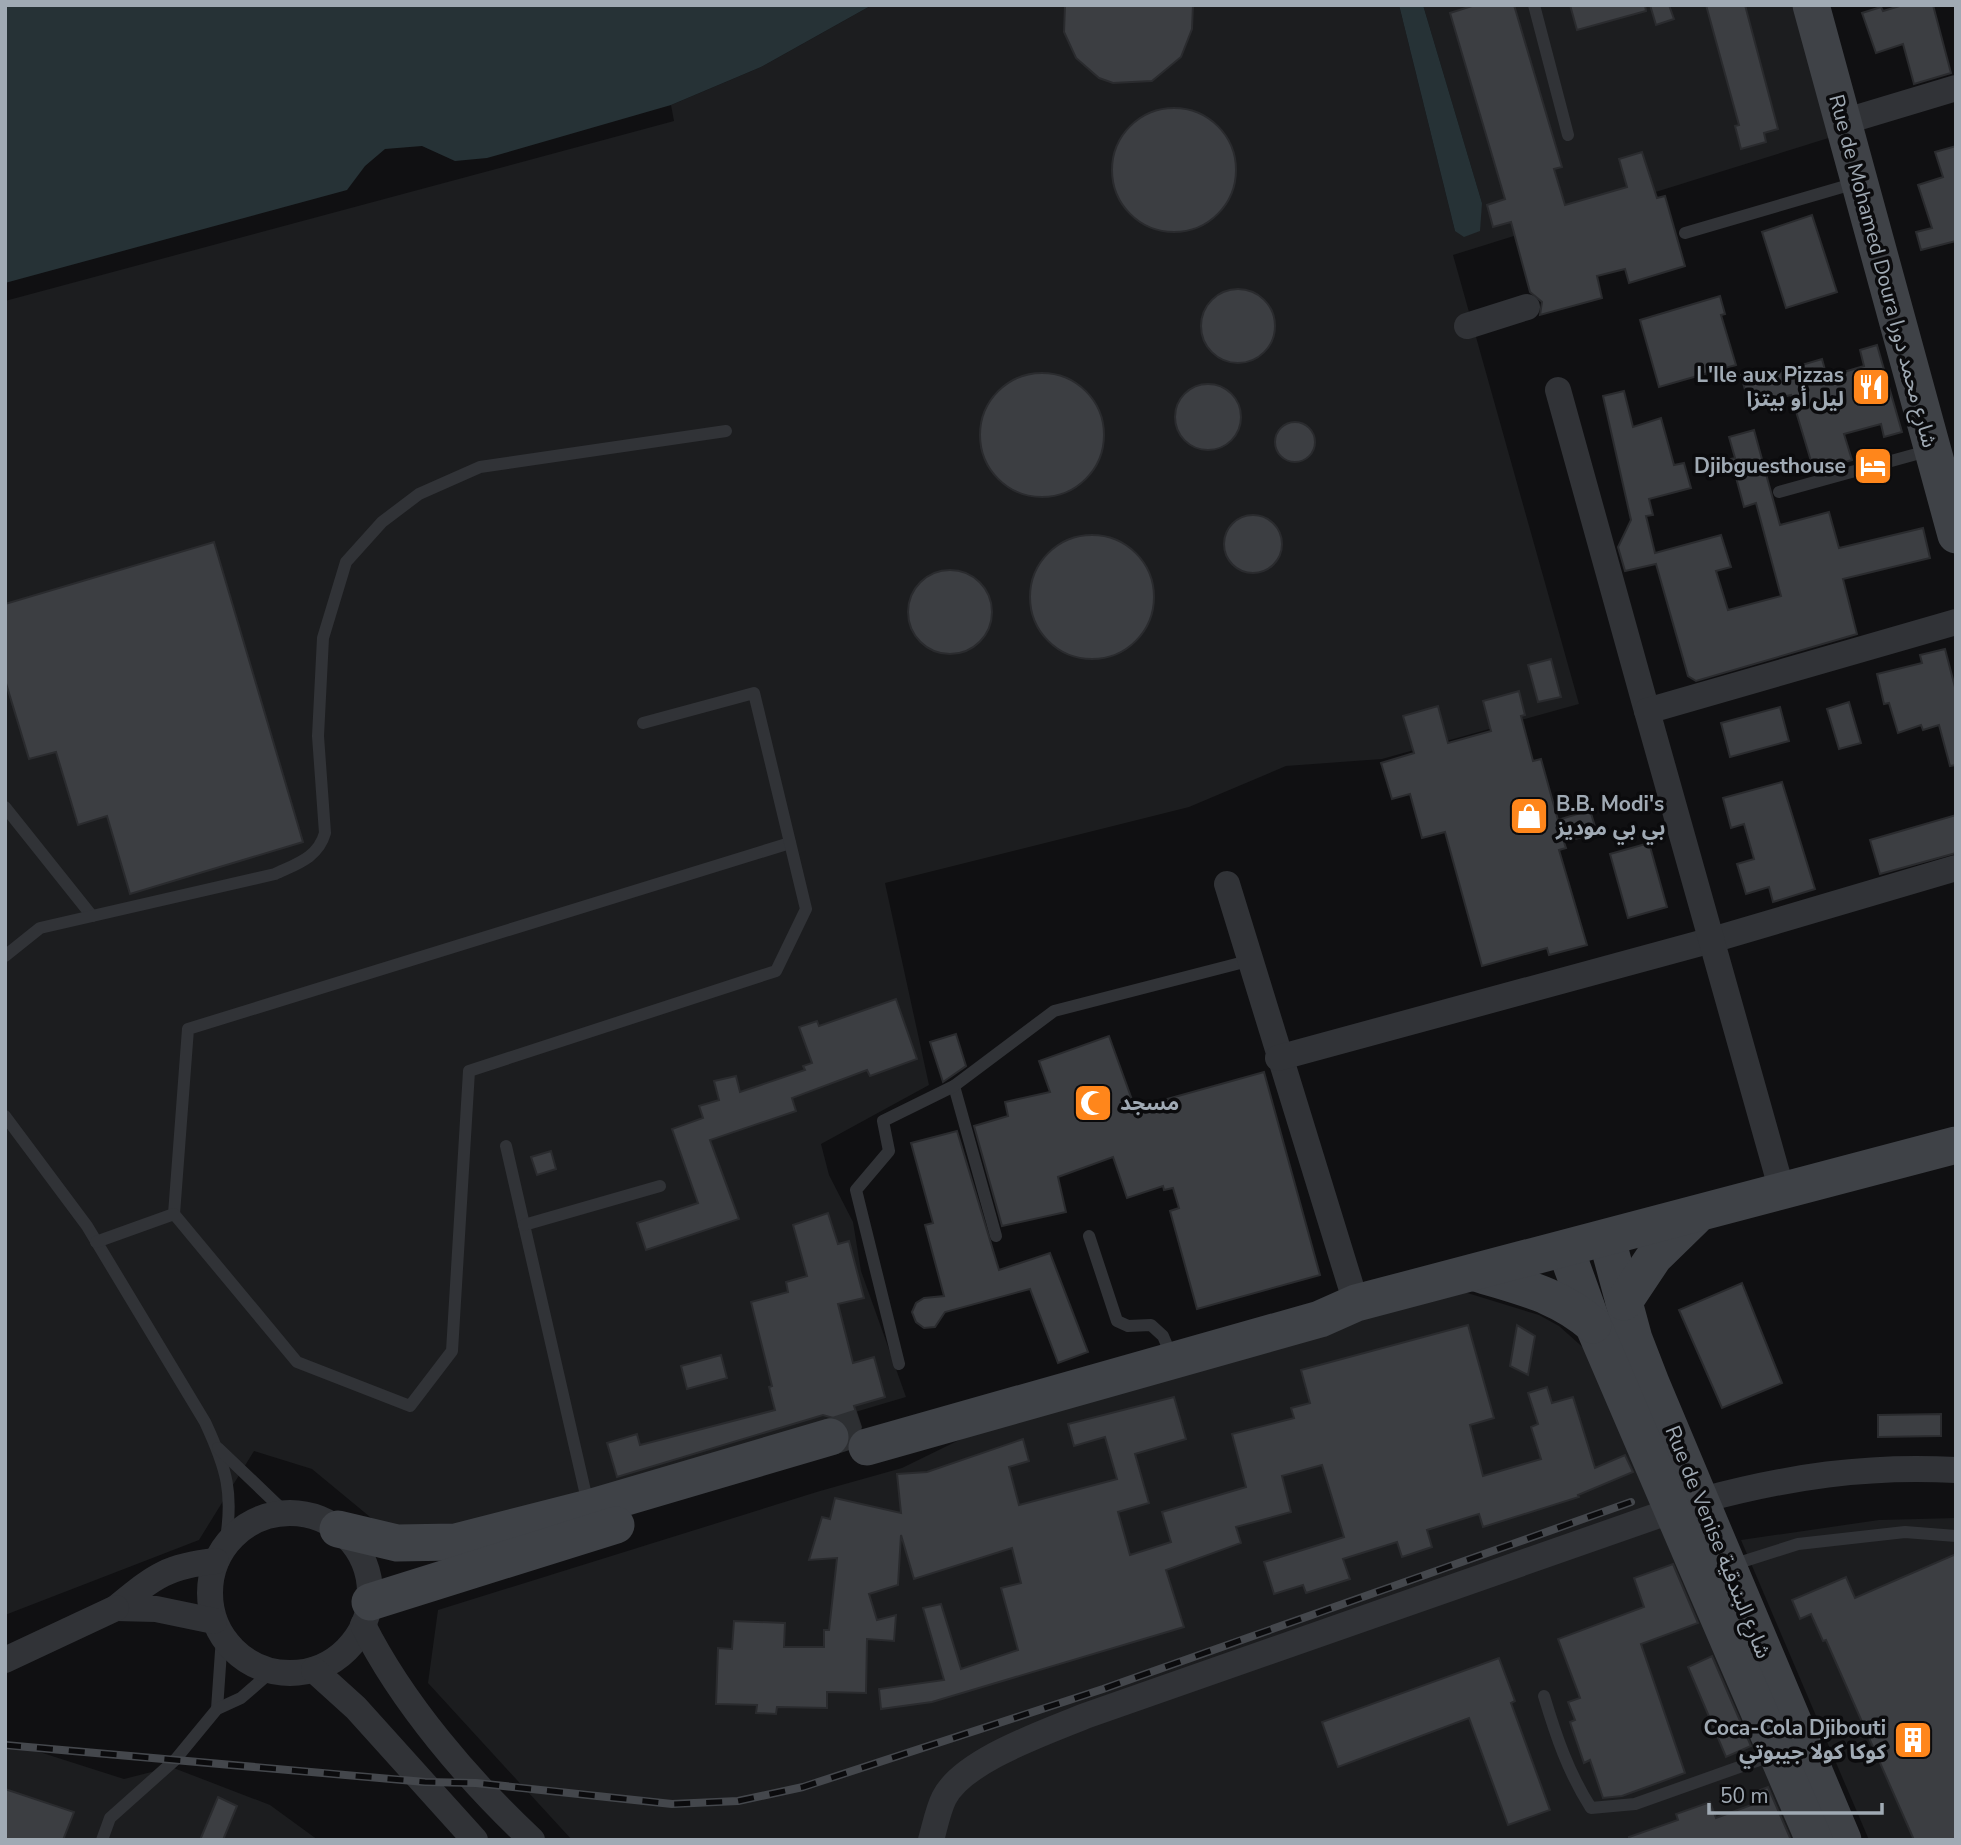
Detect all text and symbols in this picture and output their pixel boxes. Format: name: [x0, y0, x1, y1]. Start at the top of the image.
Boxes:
street label: Rue de Mohamed Doura شارع محمد دورا: [1821, 91, 1944, 451]
place label: L'Ile aux Pizzas ليل أو بيتزا: [1696, 361, 1844, 413]
restaurant icon: L'Ile aux Pizzas ليل أو بيتزا: [1850, 366, 1892, 408]
hotel icon: Djibguesthouse: [1852, 445, 1894, 487]
place label: Djibguesthouse: [1694, 452, 1846, 480]
place label: B.B. Modi's بي بي موديز: [1555, 790, 1665, 845]
shop icon: B.B. Modi's بي بي موديز: [1508, 795, 1550, 837]
mosque icon: مسجد: [1072, 1082, 1114, 1124]
place label: مسجد: [1120, 1089, 1179, 1117]
street label: Rue de Venise شارع البندقية: [1657, 1421, 1778, 1663]
place label: Coca-Cola Djibouti كوكا كولا جيبوتي: [1703, 1714, 1886, 1769]
building icon: Coca-Cola Djibouti كوكا كولا جيبوتي: [1892, 1719, 1934, 1761]
scale bar: [1709, 1772, 1882, 1816]
text: 50 m: [1720, 1782, 1769, 1810]

